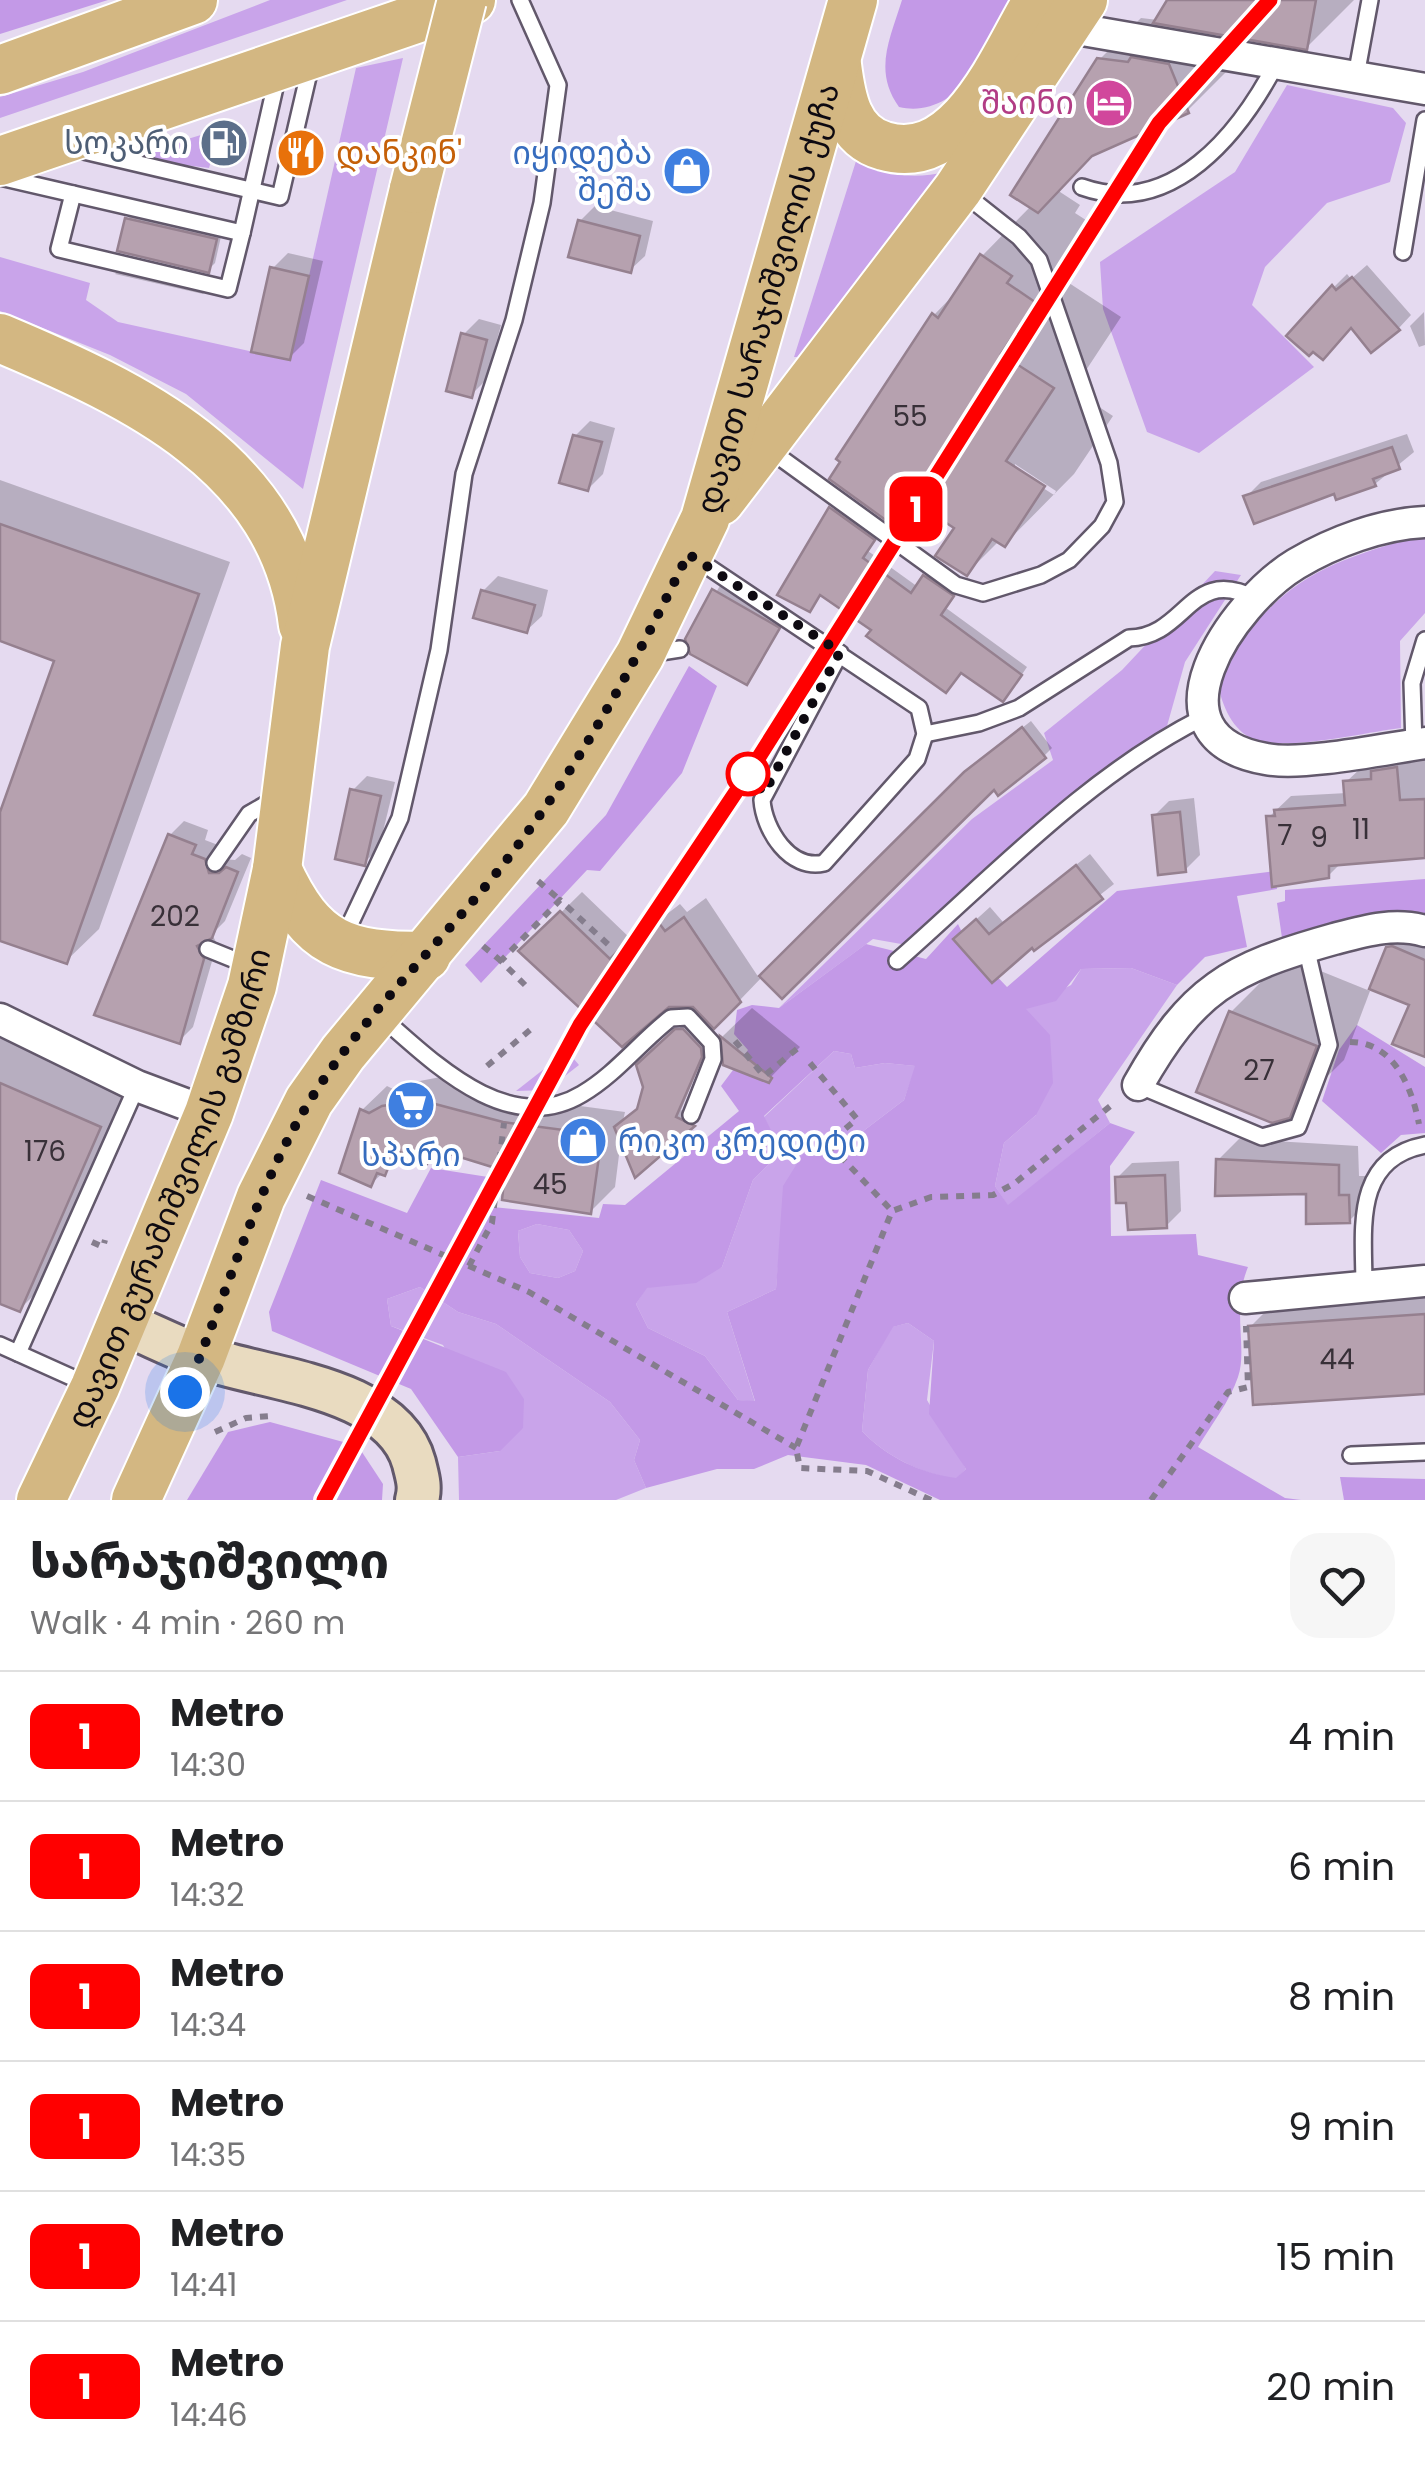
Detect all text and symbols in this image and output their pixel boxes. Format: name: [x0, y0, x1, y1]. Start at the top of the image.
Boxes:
hotel icon: შაინი: [1083, 77, 1135, 129]
street label: დავით სარაჯიშვილის ქუჩა: [685, 78, 850, 519]
place label: შაინი: [981, 80, 1074, 125]
fuel station icon: სოკარი: [198, 117, 250, 169]
place label: სოკარი: [64, 120, 189, 165]
restaurant icon: დანკინ': [275, 127, 327, 179]
place label: დანკინ': [336, 130, 462, 175]
place label: იყიდება შეშა: [513, 130, 652, 212]
shop icon: იყიდება შეშა: [661, 145, 713, 197]
house number: 55: [892, 397, 928, 436]
line badge: 1: [884, 476, 948, 542]
text: 1: [909, 485, 923, 534]
unlabelled marker: [727, 753, 769, 795]
house number: 11: [1352, 810, 1370, 849]
house number: 7: [1277, 816, 1293, 855]
house number: 9: [1310, 818, 1328, 857]
house number: 202: [150, 897, 200, 936]
street label: დავით გურამიშვილის გამზირი: [56, 944, 281, 1436]
house number: 27: [1243, 1051, 1275, 1090]
supermarket icon: სპარი: [385, 1079, 437, 1131]
shop icon: რიკო კრედიტი: [557, 1115, 609, 1167]
place label: რიკო კრედიტი: [618, 1118, 866, 1163]
house number: 176: [24, 1132, 66, 1171]
place label: სპარი: [361, 1132, 461, 1177]
house number: 45: [532, 1165, 568, 1204]
house number: 44: [1319, 1340, 1355, 1379]
your location: [160, 1367, 210, 1417]
text: სარაჯიშვილი: [30, 1528, 389, 1595]
button: heart: [1290, 1533, 1395, 1638]
text: Walk · 4 min · 260 m: [30, 1600, 345, 1645]
text: Metro: [170, 1686, 284, 1739]
text: 4 min: [1288, 1710, 1395, 1763]
text: 1: [78, 1712, 92, 1761]
text: 14:30: [170, 1742, 246, 1787]
text: Metro: [170, 1816, 284, 1869]
text: 6 min: [1288, 1840, 1395, 1893]
text: 1: [78, 1842, 92, 1891]
text: 14:32: [170, 1872, 244, 1917]
text: Metro: [170, 1946, 284, 1999]
text: 8 min: [1288, 1970, 1395, 2023]
text: 1: [78, 1972, 92, 2021]
text: 14:34: [170, 2002, 246, 2047]
text: Metro: [170, 2076, 284, 2129]
text: 9 min: [1288, 2100, 1395, 2153]
text: 1: [78, 2102, 92, 2151]
text: 14:35: [170, 2132, 246, 2177]
text: Metro: [170, 2206, 284, 2259]
text: 15 min: [1276, 2230, 1395, 2283]
text: 1: [78, 2232, 92, 2281]
text: 14:41: [170, 2262, 238, 2307]
text: Metro: [170, 2336, 284, 2389]
text: 20 min: [1266, 2360, 1395, 2413]
text: 1: [78, 2362, 92, 2411]
text: 14:46: [170, 2392, 248, 2437]

